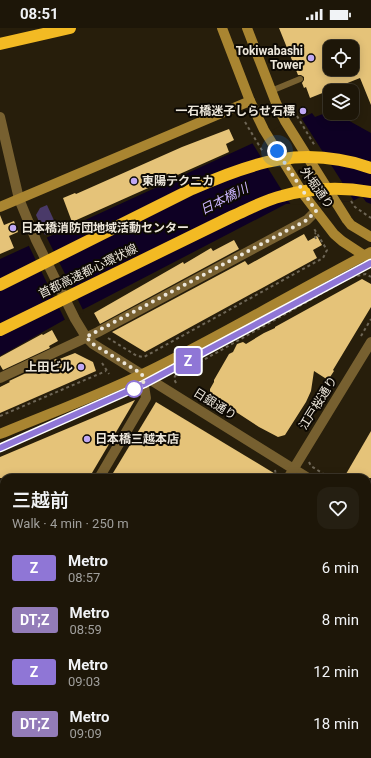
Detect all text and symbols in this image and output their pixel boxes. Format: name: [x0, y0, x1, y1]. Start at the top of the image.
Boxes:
text: 08:51: [20, 5, 59, 23]
map controls: [323, 40, 359, 120]
button: locate: [323, 40, 359, 76]
place label: Tokiwabashi Tower: [236, 44, 304, 72]
marker: Tokiwabashi Tower: [306, 53, 316, 63]
button: layers: [323, 84, 359, 120]
place label: 一石橋迷子しらせ石標: [175, 104, 295, 118]
marker: 一石橋迷子しらせ石標: [298, 106, 308, 116]
your location: [267, 141, 287, 161]
street label: 外堀通り: [297, 164, 337, 212]
place label: 東陽テクニカ: [142, 174, 214, 188]
marker: 東陽テクニカ: [129, 176, 139, 186]
water label: 日本橋川: [197, 180, 252, 217]
place label: 日本橋消防団地域活動センター: [21, 221, 189, 235]
marker: 日本橋消防団地域活動センター: [8, 223, 18, 233]
street label: 首都高速都心環状線: [36, 241, 140, 301]
line badge: Z: [175, 348, 201, 374]
text: Z: [184, 353, 192, 369]
place label: 上田ビル: [25, 360, 73, 374]
marker: 上田ビル: [76, 362, 86, 372]
street label: 江戸桜通り: [296, 374, 340, 432]
unlabelled marker: [125, 380, 143, 398]
street label: 日銀通り: [191, 385, 239, 423]
place label: 日本橋三越本店: [95, 432, 179, 446]
marker: 日本橋三越本店: [82, 434, 92, 444]
button: heart: [317, 487, 359, 529]
text: 三越前: [12, 489, 69, 512]
text: Walk · 4 min · 250 m: [12, 516, 129, 531]
text: Metro: [68, 552, 108, 570]
text: 6 min: [322, 559, 359, 577]
text: Z: [30, 560, 38, 576]
text: 08:57: [68, 570, 100, 585]
text: Metro: [70, 604, 110, 622]
text: 8 min: [322, 611, 359, 629]
text: DT;Z: [20, 612, 50, 628]
text: 08:59: [70, 622, 102, 637]
text: Metro: [68, 656, 108, 674]
text: 12 min: [313, 663, 359, 681]
text: Z: [30, 664, 38, 680]
text: 09:03: [68, 674, 100, 689]
text: Metro: [70, 708, 110, 726]
text: 18 min: [313, 715, 359, 733]
text: DT;Z: [20, 716, 50, 732]
text: 09:09: [70, 726, 102, 741]

